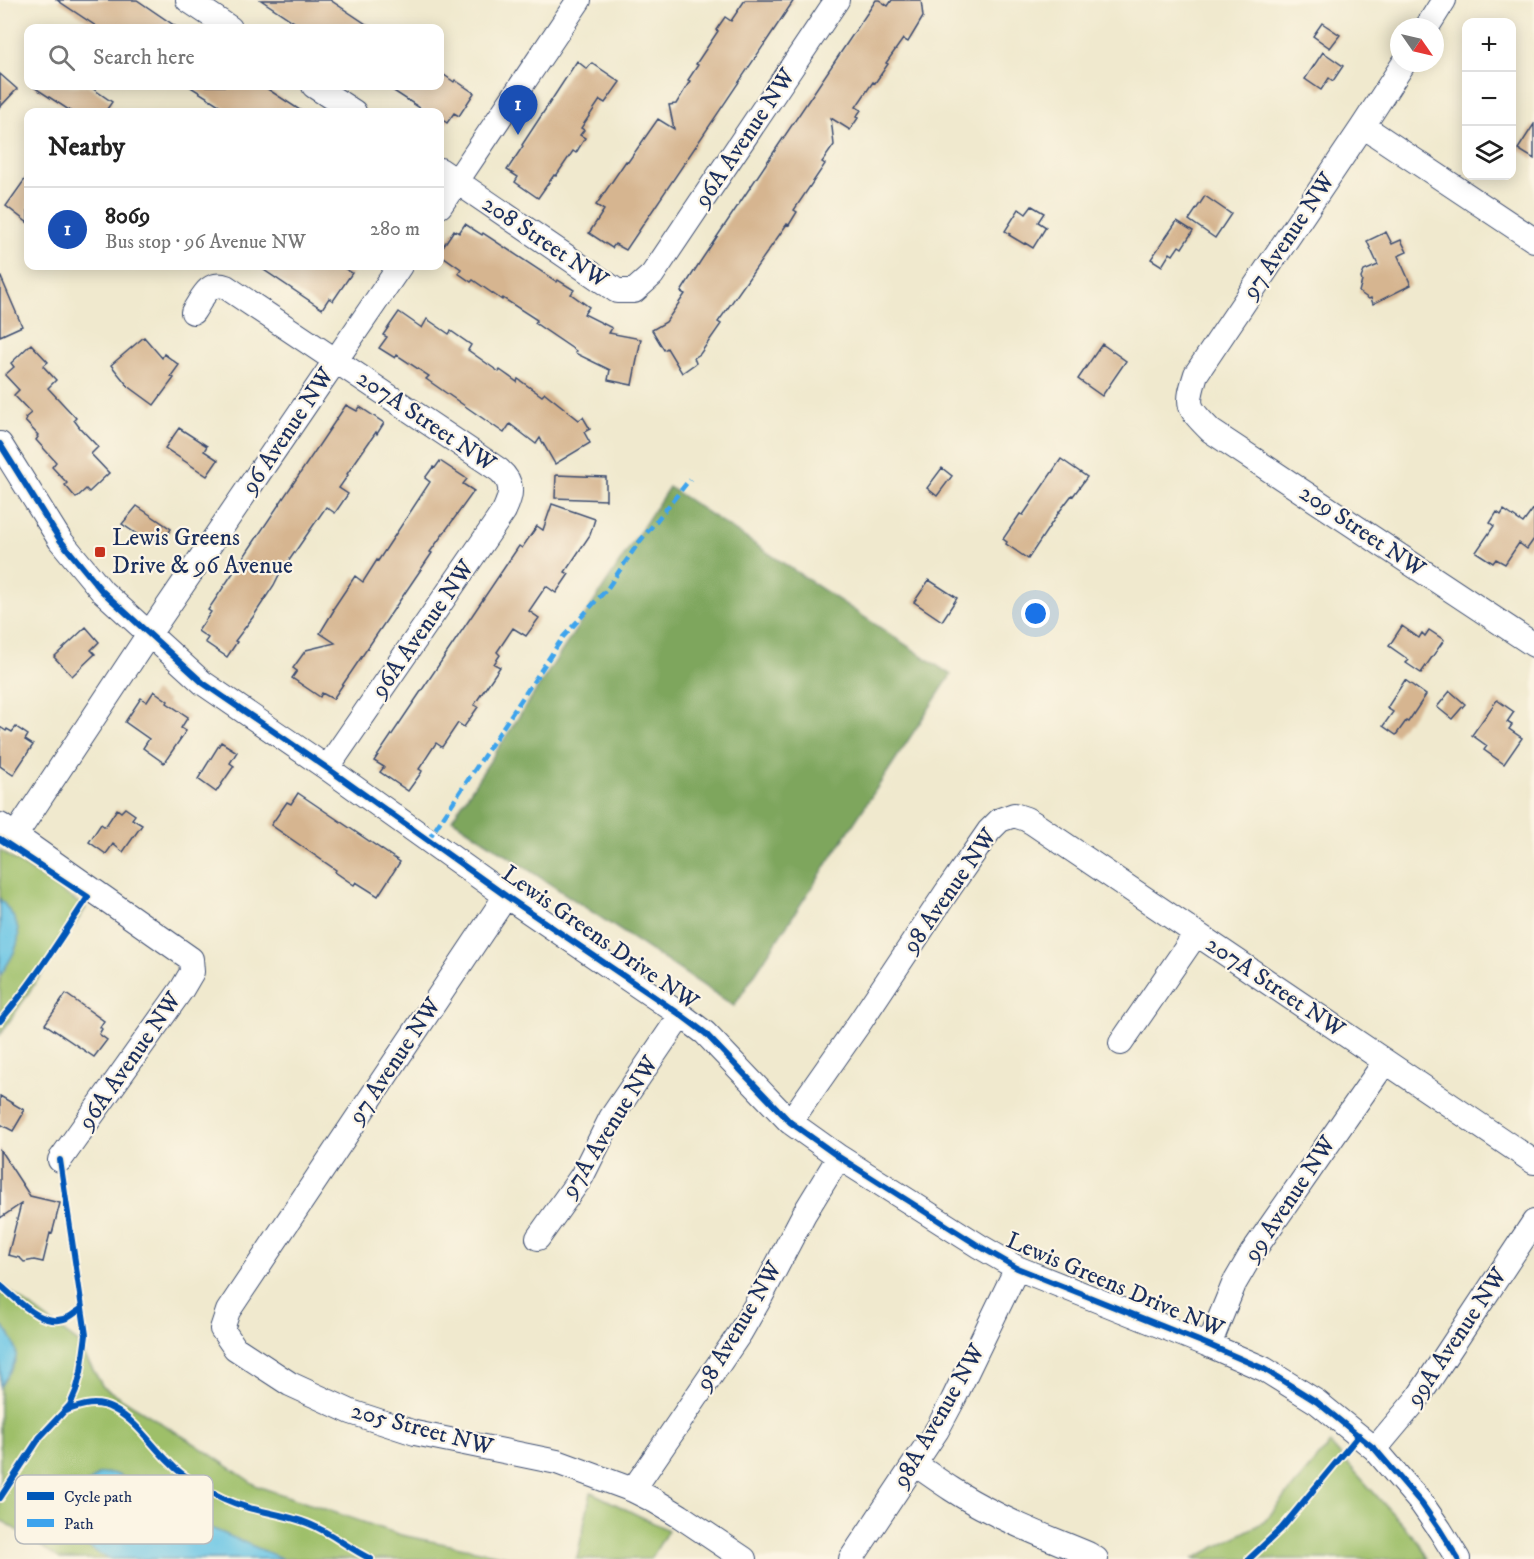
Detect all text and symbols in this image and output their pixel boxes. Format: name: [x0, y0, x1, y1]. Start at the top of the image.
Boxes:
north arrow: [1390, 18, 1444, 72]
map controls: [1462, 18, 1516, 180]
button: +: [1462, 18, 1516, 72]
search box: [24, 24, 444, 90]
icon: search: [45, 41, 78, 74]
text: Search here: [93, 44, 195, 71]
street label: 96A Avenue NW: [687, 62, 803, 214]
button: −: [1462, 72, 1516, 126]
pin: 1: [498, 86, 538, 135]
button: layers: [1462, 126, 1516, 180]
text: Nearby: [48, 131, 125, 164]
street label: 97 Avenue NW: [1235, 166, 1343, 306]
street label: 208 Street NW: [476, 189, 615, 296]
text: 8069: [105, 203, 150, 230]
text: 1: [64, 217, 71, 242]
text: 280 m: [370, 217, 420, 242]
text: Bus stop · 96 Avenue NW: [105, 230, 306, 255]
street label: 96 Avenue NW: [234, 361, 342, 501]
street label: 207A Street NW: [351, 363, 502, 479]
street label: 209 Street NW: [1293, 478, 1432, 585]
place label: Lewis Greens Drive & 96 Avenue: [112, 523, 293, 581]
marker: Lewis Greens Drive & 96 Avenue: [93, 545, 107, 559]
street label: 96A Avenue NW: [364, 554, 482, 704]
your location: [1021, 599, 1050, 628]
street label: 98 Avenue NW: [896, 822, 1005, 960]
street label: Lewis Greens Drive NW: [496, 859, 705, 1018]
street label: 207A Street NW: [1200, 929, 1351, 1045]
street label: 96A Avenue NW: [71, 986, 189, 1136]
street label: 97 Avenue NW: [341, 991, 449, 1131]
street label: 97A Avenue NW: [554, 1050, 666, 1204]
street label: 99 Avenue NW: [1236, 1130, 1344, 1268]
street label: Lewis Greens Drive NW: [1002, 1226, 1229, 1345]
street label: 98 Avenue NW: [688, 1255, 790, 1397]
street label: 99A Avenue NW: [1399, 1261, 1515, 1413]
street label: 98A Avenue NW: [885, 1338, 993, 1494]
street label: 205 Street NW: [348, 1396, 497, 1463]
legend: [15, 1475, 213, 1544]
text: Cycle path: [64, 1487, 133, 1507]
text: Path: [64, 1514, 94, 1534]

